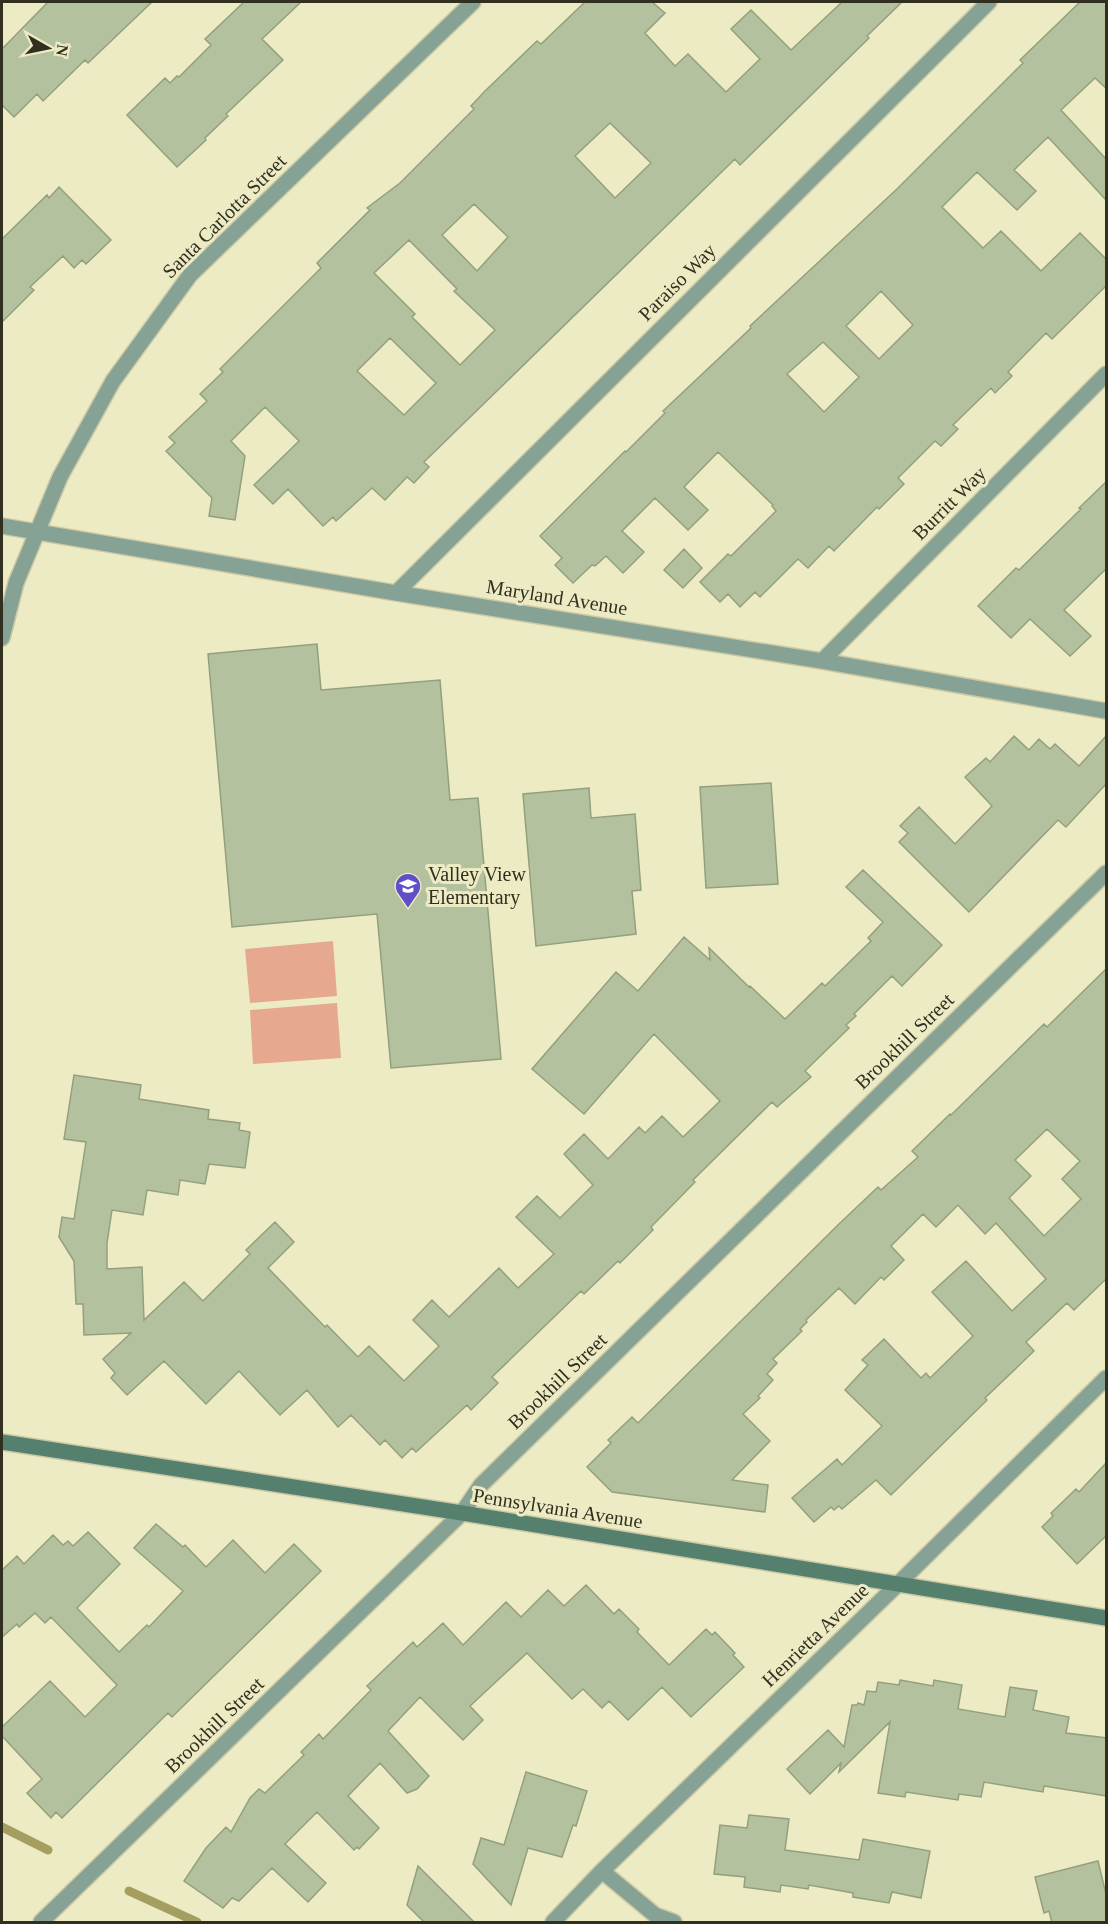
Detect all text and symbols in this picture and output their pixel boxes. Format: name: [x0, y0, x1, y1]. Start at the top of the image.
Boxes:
north arrow: [18, 18, 78, 78]
text: N: [53, 43, 72, 58]
street label: Santa Carlotta Street: [158, 149, 291, 282]
street label: Paraiso Way: [634, 239, 721, 326]
street label: Burritt Way: [908, 462, 991, 545]
street label: Maryland Avenue: [485, 575, 629, 620]
place label: Valley View Elementary: [428, 863, 526, 909]
school or university icon: Valley View Elementary: [393, 871, 423, 909]
street label: Brookhill Street: [850, 988, 958, 1093]
street label: Brookhill Street: [503, 1328, 611, 1433]
street label: Pennsylvania Avenue: [472, 1484, 644, 1533]
street label: Henrietta Avenue: [757, 1579, 873, 1691]
street label: Brookhill Street: [160, 1672, 268, 1777]

